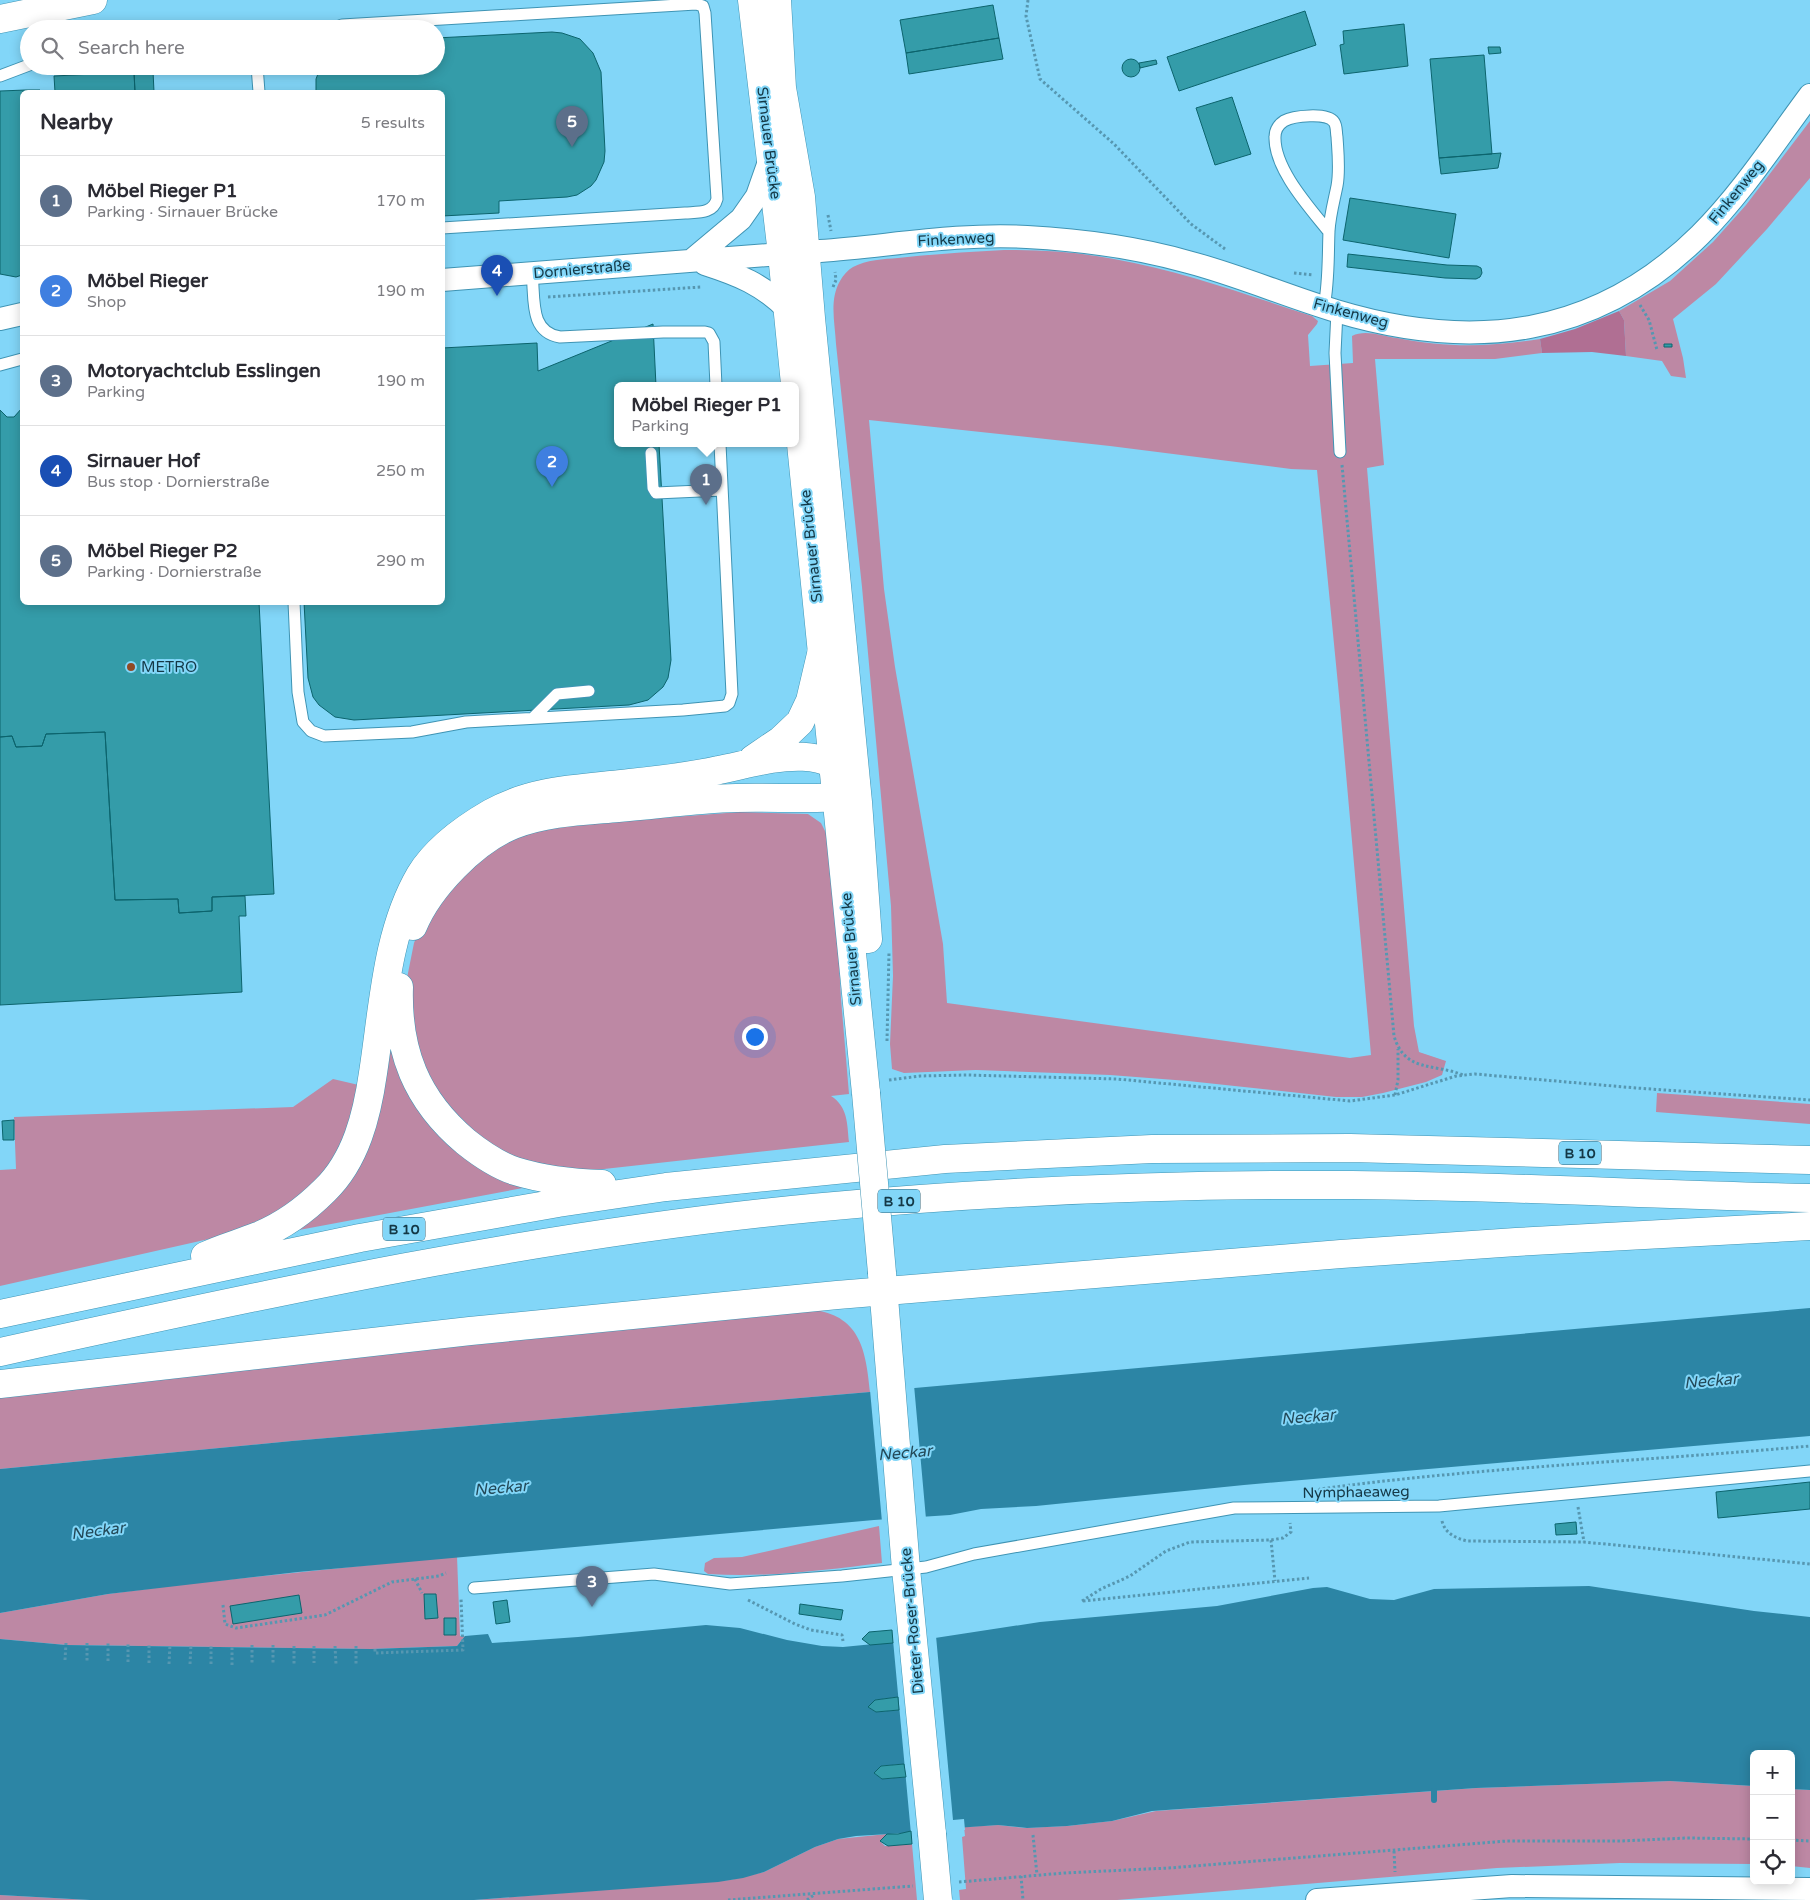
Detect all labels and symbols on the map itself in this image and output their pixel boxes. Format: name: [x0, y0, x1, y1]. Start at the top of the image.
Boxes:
street label: Sirnauer Brücke: [753, 86, 785, 200]
pin: 5: [556, 106, 588, 147]
street label: Finkenweg: [1705, 156, 1767, 228]
street label: Finkenweg: [917, 228, 995, 250]
pin: 4: [481, 255, 513, 296]
street label: Dornierstraße: [533, 256, 631, 282]
street label: Finkenweg: [1311, 294, 1391, 332]
pin: 2: [536, 446, 568, 487]
pin: 1: [690, 464, 722, 505]
street label: Sirnauer Brücke: [796, 489, 826, 603]
place label: METRO: [141, 658, 197, 676]
marker: METRO: [125, 661, 137, 673]
street label: Sirnauer Brücke: [837, 892, 865, 1006]
your location: [742, 1024, 768, 1050]
road number: B 10: [1559, 1142, 1601, 1164]
road number: B 10: [878, 1190, 920, 1212]
road number: B 10: [383, 1218, 425, 1240]
water label: Neckar: [1683, 1369, 1741, 1393]
water label: Neckar: [1280, 1405, 1338, 1429]
water label: Neckar: [877, 1441, 935, 1465]
water label: Neckar: [473, 1476, 531, 1500]
street label: Nymphaeaweg: [1302, 1482, 1410, 1502]
water label: Neckar: [70, 1518, 128, 1544]
street label: Dieter-Roser-Brücke: [897, 1547, 927, 1695]
pin: 3: [576, 1566, 608, 1607]

